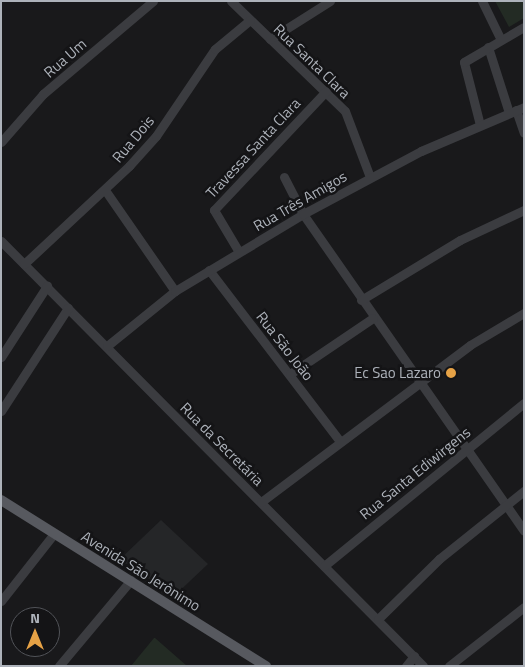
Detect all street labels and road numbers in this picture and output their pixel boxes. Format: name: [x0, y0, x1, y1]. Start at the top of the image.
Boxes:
street label: Rua Santa Clara: [270, 20, 354, 102]
street label: Rua Um: [40, 35, 90, 81]
street label: Travessa Santa Clara: [202, 94, 304, 202]
street label: Rua Dois: [108, 112, 158, 166]
street label: Rua Três Amigos: [250, 167, 350, 235]
street label: Rua São João: [253, 308, 317, 384]
street label: Rua da Secretária: [177, 399, 267, 489]
street label: Rua Santa Ediwirgens: [356, 423, 474, 523]
street label: Avenida São Jerônimo: [78, 527, 204, 615]

